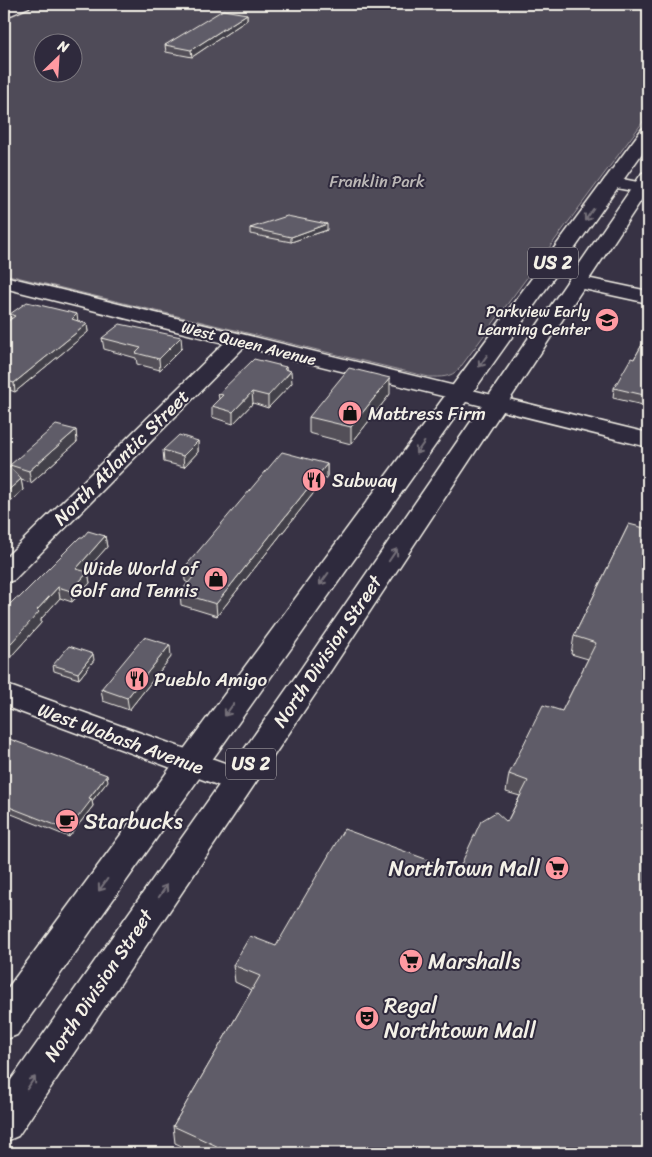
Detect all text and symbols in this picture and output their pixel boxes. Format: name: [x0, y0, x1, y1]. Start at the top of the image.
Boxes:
north arrow: [32, 32, 82, 82]
text: N: [53, 33, 73, 60]
park label: Franklin Park: [330, 167, 425, 196]
one-way arrow: [583, 207, 594, 221]
road number: US 2: [528, 248, 578, 278]
place label: Parkview Early Learning Center: [478, 297, 591, 344]
school or university icon: Parkview Early Learning Center: [594, 307, 620, 333]
street label: West Queen Avenue: [178, 313, 320, 374]
one-way arrow: [478, 353, 488, 367]
street label: North Atlantic Street: [45, 381, 198, 534]
place label: Mattress Firm: [368, 397, 486, 430]
shop icon: Mattress Firm: [337, 400, 363, 426]
one-way arrow: [415, 440, 425, 454]
place label: Subway: [332, 464, 397, 497]
restaurant icon: Subway: [301, 467, 327, 493]
one-way arrow: [387, 548, 398, 562]
place label: Wide World of Golf and Tennis: [71, 552, 201, 607]
shop icon: Wide World of Golf and Tennis: [203, 566, 229, 592]
street label: North Division Street: [264, 567, 392, 734]
one-way arrow: [319, 572, 329, 586]
place label: Pueblo Amigo: [154, 663, 268, 696]
restaurant icon: Pueblo Amigo: [124, 666, 150, 692]
street label: West Wabash Avenue: [33, 693, 209, 784]
one-way arrow: [223, 703, 234, 716]
road number: US 2: [226, 749, 276, 780]
place label: Starbucks: [84, 802, 183, 841]
cafe icon: Starbucks: [54, 808, 80, 834]
place label: NorthTown Mall: [388, 849, 541, 888]
supermarket icon: NorthTown Mall: [544, 855, 570, 881]
one-way arrow: [98, 877, 108, 891]
one-way arrow: [158, 885, 168, 899]
street label: North Division Street: [35, 901, 163, 1068]
place label: Marshalls: [428, 942, 520, 981]
supermarket icon: Marshalls: [398, 948, 424, 974]
place label: Regal Northtown Mall: [384, 986, 537, 1050]
theatre icon: Regal Northtown Mall: [354, 1005, 380, 1031]
one-way arrow: [26, 1076, 36, 1090]

